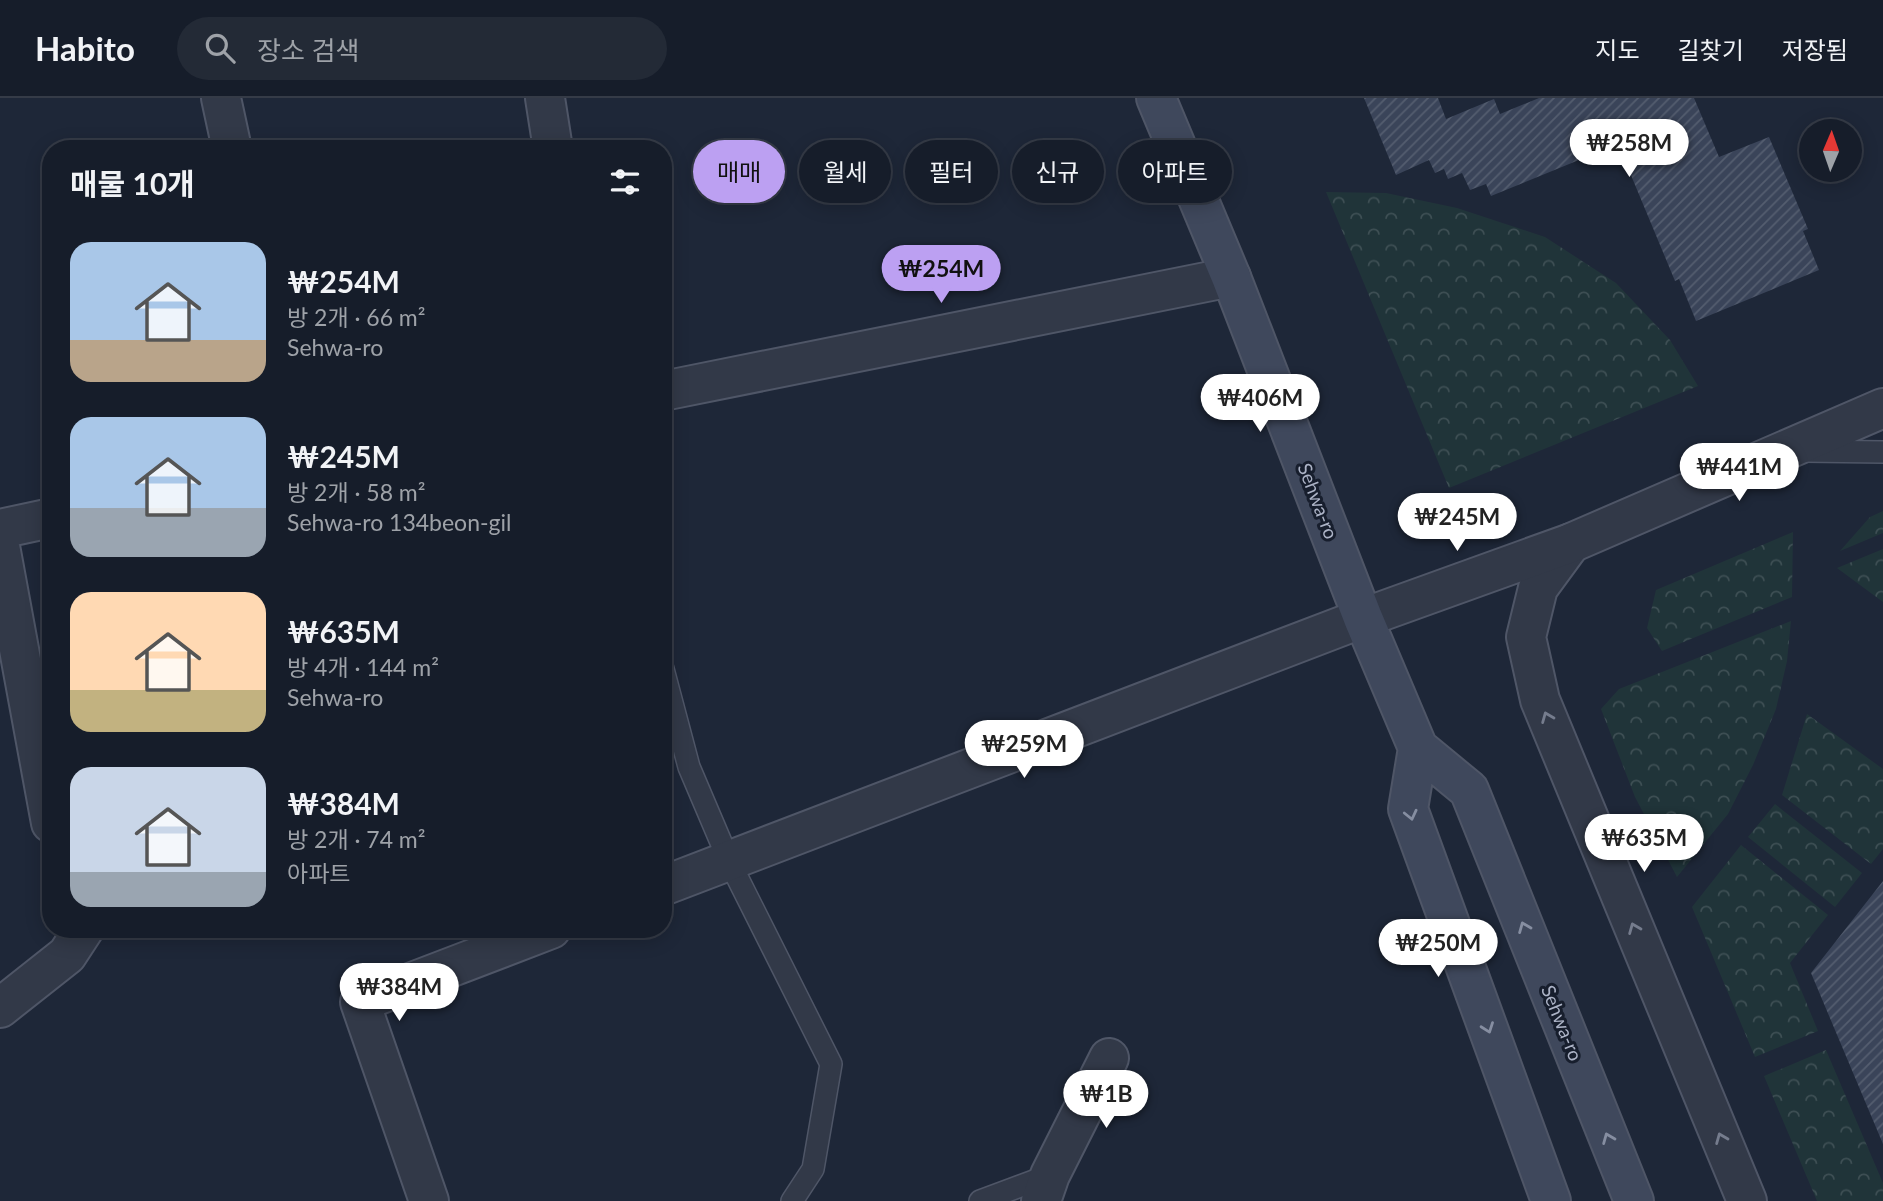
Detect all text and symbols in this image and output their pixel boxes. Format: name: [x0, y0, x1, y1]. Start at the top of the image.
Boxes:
search box: [177, 17, 667, 80]
text: Habito: [35, 28, 135, 68]
icon: search: [201, 29, 239, 67]
text: 장소 검색: [257, 34, 359, 66]
text: 지도: [1595, 35, 1640, 64]
text: 길찾기: [1678, 35, 1744, 64]
text: 저장됨: [1782, 35, 1848, 64]
north arrow: [1799, 119, 1862, 182]
map controls: [1799, 119, 1862, 182]
pin: ₩258M: [1580, 120, 1678, 179]
text: ₩258M: [1586, 128, 1672, 156]
chip: 매매: [693, 140, 785, 203]
chip: 월세: [799, 140, 891, 203]
chip: 필터: [905, 140, 998, 203]
chip: 신규: [1012, 140, 1104, 203]
chip: 아파트: [1118, 140, 1232, 203]
icon: filters: [606, 163, 644, 201]
text: 매물 10개: [70, 165, 195, 201]
pin: ₩254M: [892, 246, 990, 305]
text: ₩254M: [898, 254, 984, 282]
text: ₩254M: [287, 263, 400, 299]
icon: home: [126, 270, 210, 354]
text: 방 2개 · 66 m²: [287, 303, 425, 331]
text: Sehwa-ro: [287, 333, 383, 361]
pin: ₩406M: [1211, 374, 1309, 434]
text: ₩406M: [1217, 383, 1303, 411]
text: ₩245M: [287, 438, 400, 474]
pin: ₩441M: [1690, 444, 1788, 503]
icon: home: [126, 445, 210, 529]
text: ₩441M: [1696, 452, 1782, 480]
street label: Sehwa-ro: [1293, 460, 1343, 542]
text: 방 2개 · 58 m²: [287, 478, 425, 506]
pin: ₩245M: [1408, 494, 1506, 553]
text: ₩245M: [1414, 502, 1500, 530]
text: Sehwa-ro 134beon-gil: [287, 508, 511, 536]
text: ₩635M: [287, 613, 400, 649]
icon: home: [126, 620, 210, 704]
text: 방 4개 · 144 m²: [287, 653, 439, 681]
text: Sehwa-ro: [287, 683, 383, 711]
one-way arrow: [1542, 712, 1556, 724]
pin: ₩259M: [975, 720, 1073, 780]
text: ₩259M: [981, 729, 1067, 757]
text: ₩384M: [287, 785, 400, 821]
icon: home: [126, 795, 210, 879]
one-way arrow: [1403, 808, 1418, 820]
pin: ₩635M: [1595, 814, 1693, 874]
text: ₩635M: [1601, 823, 1687, 851]
text: 방 2개 · 74 m²: [287, 825, 425, 853]
text: 아파트: [287, 859, 350, 887]
pin: ₩250M: [1389, 920, 1487, 979]
one-way arrow: [1518, 921, 1532, 933]
one-way arrow: [1628, 922, 1642, 935]
text: ₩250M: [1395, 928, 1481, 956]
pin: ₩384M: [350, 964, 448, 1023]
text: ₩384M: [356, 972, 442, 1000]
street label: Sehwa-ro: [1537, 982, 1588, 1064]
one-way arrow: [1480, 1022, 1494, 1034]
pin: ₩1B: [1072, 1070, 1140, 1130]
text: ₩1B: [1079, 1079, 1133, 1107]
one-way arrow: [1603, 1133, 1617, 1145]
one-way arrow: [1715, 1133, 1729, 1145]

